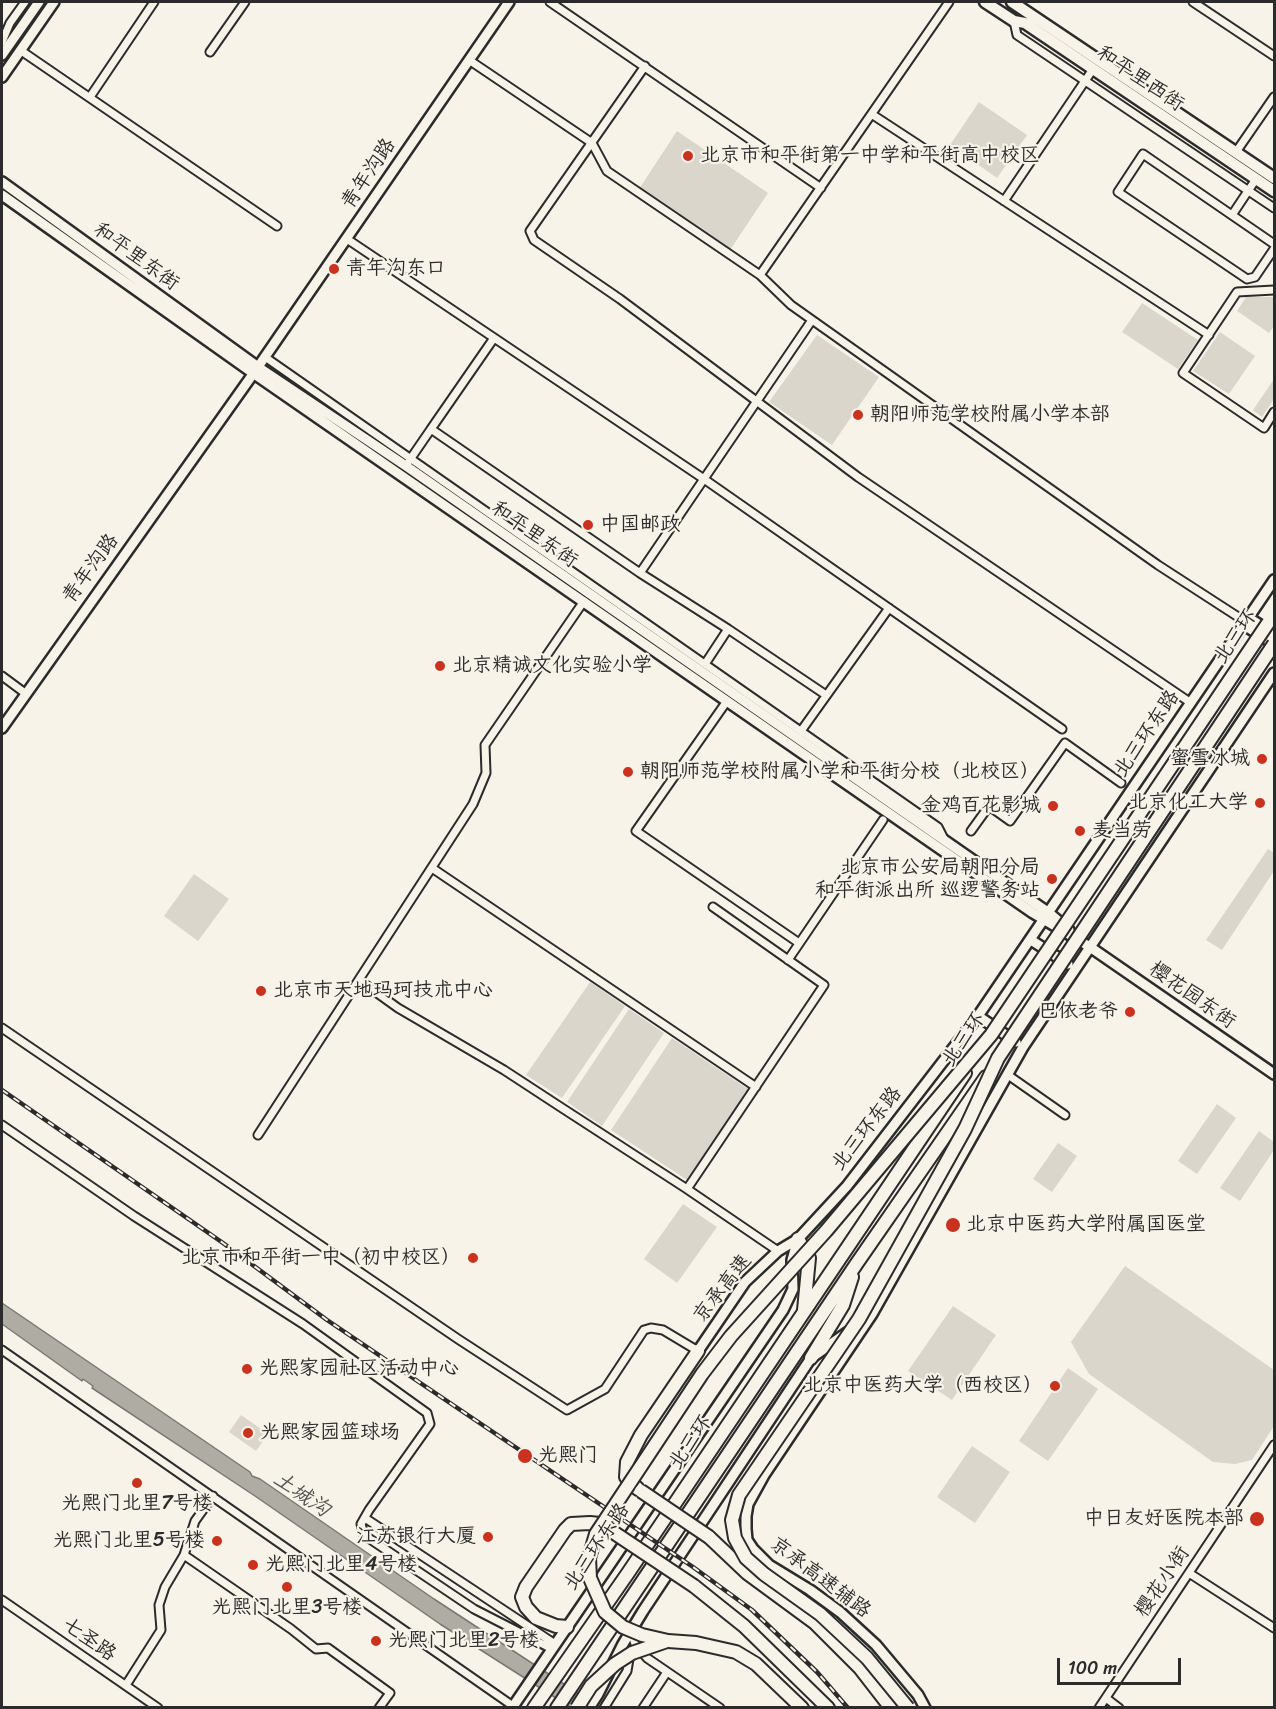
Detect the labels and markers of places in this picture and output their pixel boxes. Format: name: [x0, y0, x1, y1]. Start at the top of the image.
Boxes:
place label: 北京市和平街第一中学和平街高中校区: [700, 144, 1040, 168]
marker: 北京市和平街第一中学和平街高中校区: [681, 149, 695, 163]
place label: 青年沟东口: [346, 257, 446, 281]
marker: 青年沟东口: [327, 262, 341, 276]
place label: 朝阳师范学校附属小学本部: [870, 403, 1110, 427]
marker: 朝阳师范学校附属小学本部: [851, 408, 865, 422]
place label: 中国邮政: [600, 513, 680, 537]
marker: 中国邮政: [581, 518, 595, 532]
place label: 北京精诚文化实验小学: [452, 654, 652, 678]
marker: 北京精诚文化实验小学: [433, 659, 447, 673]
place label: 蜜雪冰城: [1170, 747, 1250, 771]
marker: 蜜雪冰城: [1255, 752, 1269, 766]
place label: 朝阳师范学校附属小学和平街分校（北校区）: [640, 760, 1040, 784]
marker: 朝阳师范学校附属小学和平街分校（北校区）: [621, 765, 635, 779]
place label: 北京化工大学: [1128, 791, 1248, 815]
place label: 金鸡百花影城: [921, 794, 1041, 818]
marker: 北京化工大学: [1253, 796, 1267, 810]
marker: 金鸡百花影城: [1046, 799, 1060, 813]
place label: 麦当劳: [1092, 819, 1152, 843]
marker: 麦当劳: [1073, 824, 1087, 838]
place label: 北京市公安局朝阳分局 和平街派出所 巡逻警务站: [815, 856, 1040, 903]
marker: 北京市公安局朝阳分局 和平街派出所 巡逻警务站: [1045, 872, 1059, 886]
place label: 北京市天地玛珂技术中心: [273, 979, 493, 1003]
marker: 北京市天地玛珂技术中心: [254, 984, 268, 998]
place label: 巴依老爷: [1038, 1000, 1118, 1024]
marker: 巴依老爷: [1123, 1005, 1137, 1019]
place label: 北京中医药大学附属国医堂: [966, 1213, 1206, 1237]
marker: 北京中医药大学附属国医堂: [944, 1216, 962, 1234]
place label: 北京市和平街一中（初中校区）: [181, 1246, 461, 1270]
marker: 北京市和平街一中（初中校区）: [466, 1251, 480, 1265]
place label: 光熙家园社区活动中心: [259, 1357, 459, 1381]
marker: 光熙家园社区活动中心: [240, 1362, 254, 1376]
place label: 北京中医药大学（西校区）: [803, 1374, 1043, 1398]
marker: 北京中医药大学（西校区）: [1048, 1379, 1062, 1393]
place label: 光熙家园篮球场: [260, 1421, 400, 1445]
marker: 光熙家园篮球场: [241, 1426, 255, 1440]
place label: 光熙门: [538, 1444, 598, 1468]
marker: 光熙门: [516, 1447, 534, 1465]
marker: 光熙门北里7号楼: [130, 1476, 144, 1490]
place label: 光熙门北里7号楼: [61, 1492, 213, 1516]
place label: 中日友好医院本部: [1084, 1507, 1244, 1531]
marker: 中日友好医院本部: [1248, 1510, 1266, 1528]
place label: 江苏银行大厦: [356, 1525, 476, 1549]
place label: 光熙门北里5号楼: [53, 1529, 205, 1553]
marker: 江苏银行大厦: [481, 1530, 495, 1544]
marker: 光熙门北里5号楼: [210, 1534, 224, 1548]
place label: 光熙门北里4号楼: [265, 1553, 417, 1577]
marker: 光熙门北里4号楼: [246, 1558, 260, 1572]
marker: 光熙门北里3号楼: [280, 1580, 294, 1594]
place label: 光熙门北里3号楼: [212, 1596, 362, 1620]
place label: 光熙门北里2号楼: [388, 1629, 540, 1653]
marker: 光熙门北里2号楼: [369, 1634, 383, 1648]

